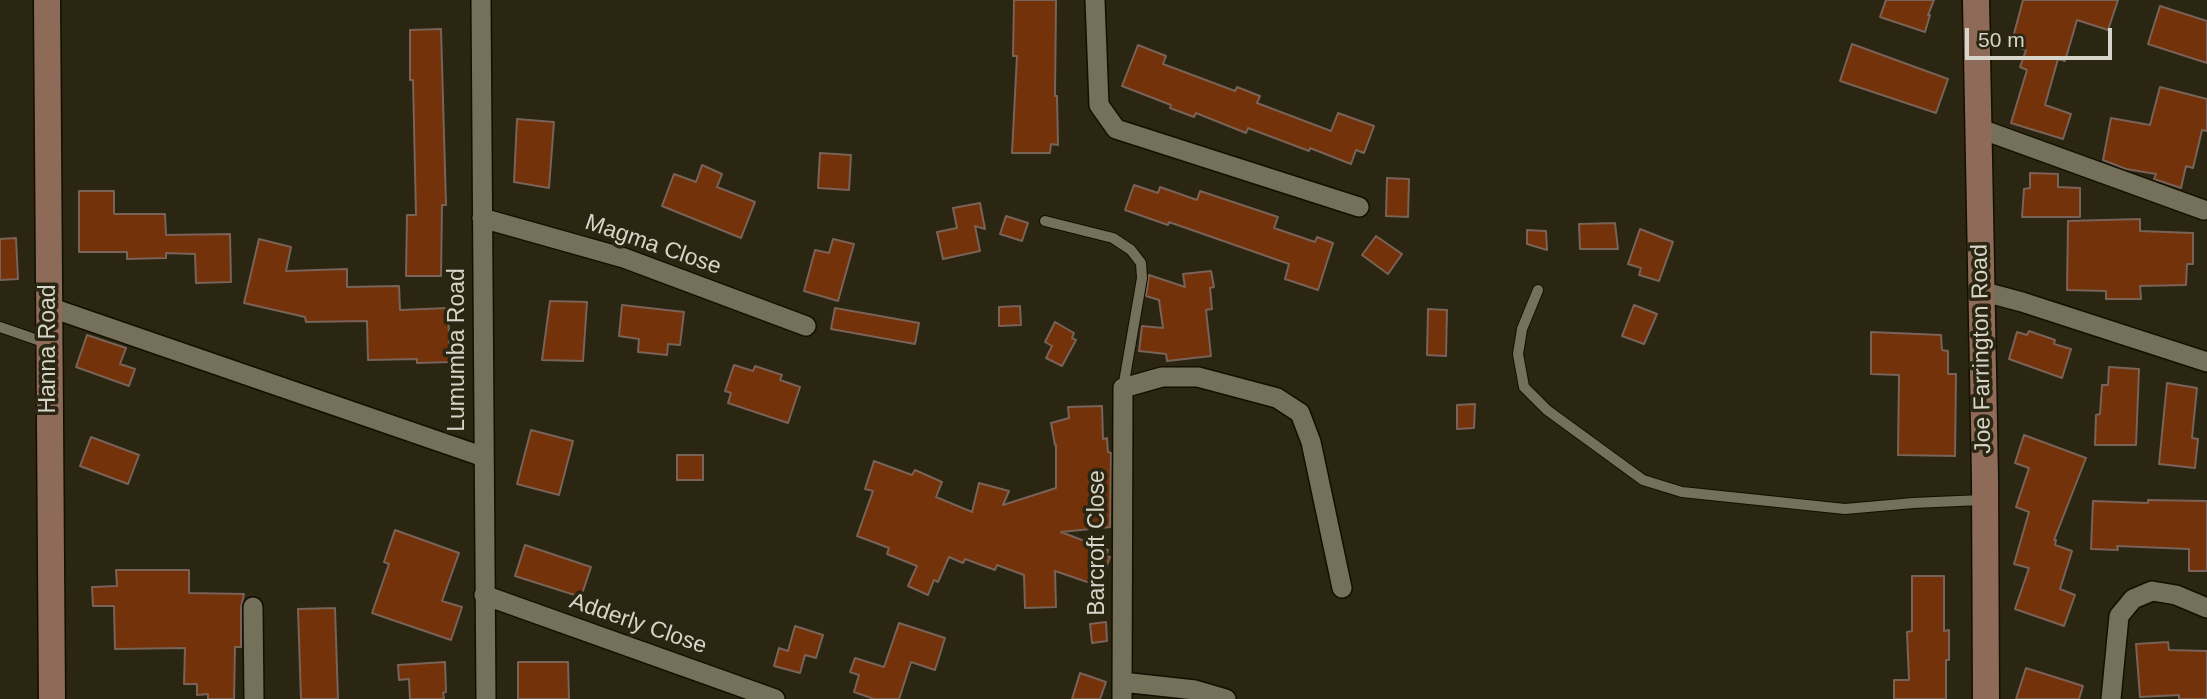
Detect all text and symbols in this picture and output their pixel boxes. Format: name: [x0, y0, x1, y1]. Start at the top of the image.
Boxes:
scale bar: [1969, 14, 2116, 58]
text: 50 m: [1978, 28, 2025, 51]
street label: Magma Close: [581, 209, 725, 281]
street label: Joe Farrington Road: [1966, 244, 1998, 454]
street label: Lumumba Road: [444, 268, 472, 432]
street label: Hanna Road: [35, 284, 63, 414]
street label: Barcroft Close: [1084, 470, 1112, 616]
street label: Adderly Close: [566, 588, 710, 660]

